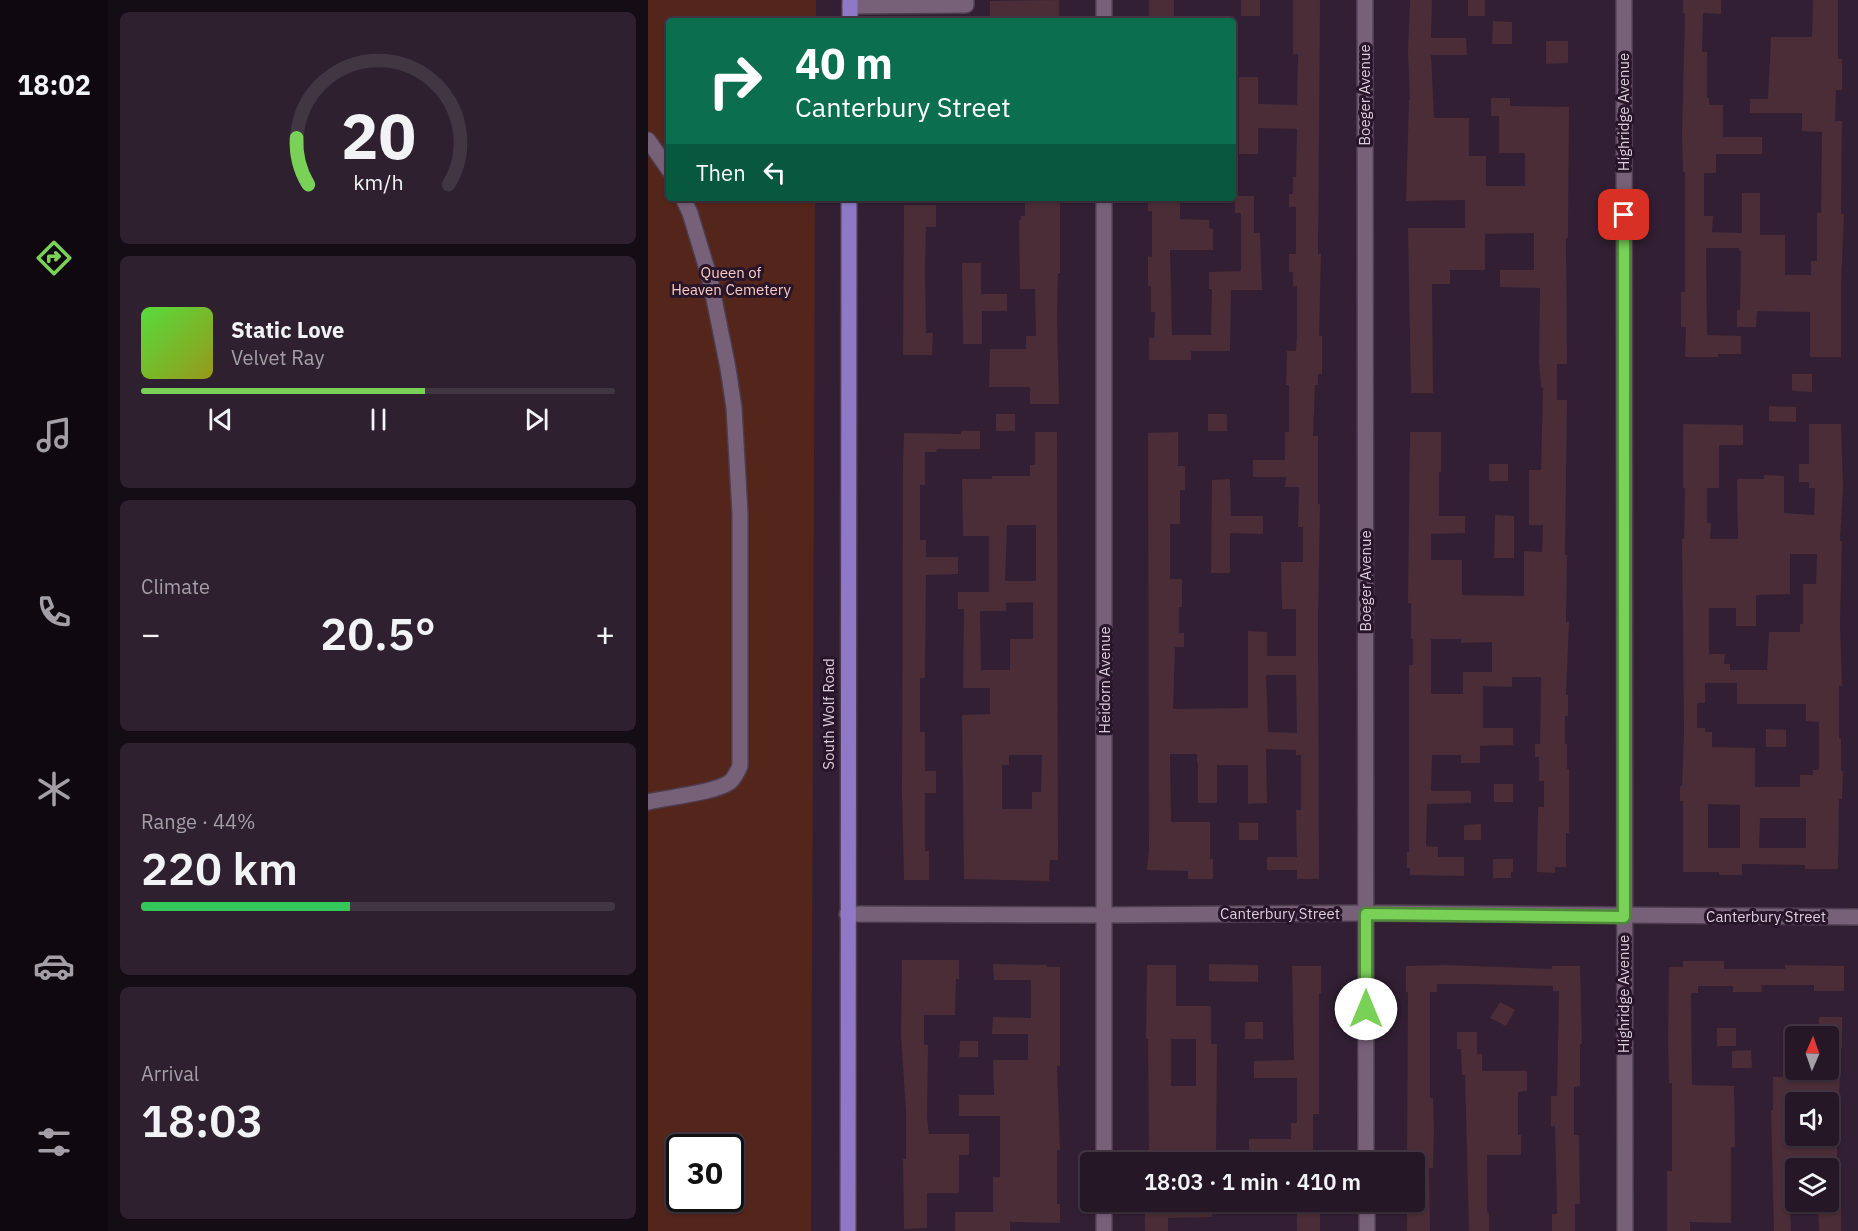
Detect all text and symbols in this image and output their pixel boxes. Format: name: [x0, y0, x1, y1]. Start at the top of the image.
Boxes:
text: 40 m: [795, 36, 893, 91]
icon: right: [696, 42, 774, 120]
street label: Boeger Avenue: [1355, 44, 1374, 146]
street label: Highridge Avenue: [1614, 53, 1633, 171]
text: 18:02: [17, 67, 91, 102]
text: Canterbury Street: [795, 89, 1011, 124]
text: 20: [341, 95, 415, 176]
icon: left: [758, 156, 791, 189]
text: Then: [696, 158, 746, 187]
text: km/h: [353, 168, 403, 196]
pin: [1598, 189, 1649, 240]
icon: arrive: [1607, 198, 1640, 231]
icon: directions: [33, 237, 75, 279]
park label: Queen of Heaven Cemetery: [671, 263, 791, 299]
text: Static Love: [231, 315, 344, 344]
text: Velvet Ray: [231, 344, 324, 371]
icon: previous: [204, 403, 237, 436]
icon: pause: [362, 403, 395, 436]
icon: next: [520, 403, 553, 436]
icon: music: [33, 414, 75, 456]
street label: Boeger Avenue: [1356, 530, 1375, 632]
text: Climate: [141, 573, 210, 600]
icon: phone: [33, 591, 75, 633]
text: 20.5°: [320, 604, 436, 662]
text: −: [141, 612, 161, 655]
text: +: [595, 612, 615, 655]
street label: Heidorn Avenue: [1095, 626, 1114, 734]
street label: South Wolf Road: [819, 658, 838, 770]
icon: climate: [33, 768, 75, 810]
text: Range · 44%: [141, 808, 256, 835]
text: 220 km: [141, 839, 298, 897]
street label: Canterbury Street: [1220, 904, 1340, 923]
street label: Canterbury Street: [1706, 907, 1826, 926]
street label: Highridge Avenue: [1614, 935, 1633, 1053]
icon: car: [33, 945, 75, 987]
position arrow: [1334, 977, 1398, 1041]
north arrow: [1785, 1026, 1839, 1080]
map controls: [1785, 1026, 1839, 1212]
text: Arrival: [141, 1060, 199, 1087]
text: 18:03: [141, 1091, 263, 1149]
button: sound: [1785, 1092, 1839, 1146]
icon: filters: [33, 1121, 75, 1163]
speed limit sign: 30: [666, 1134, 744, 1212]
button: layers: [1785, 1158, 1839, 1212]
text: 18:03 · 1 min · 410 m: [1144, 1167, 1361, 1196]

